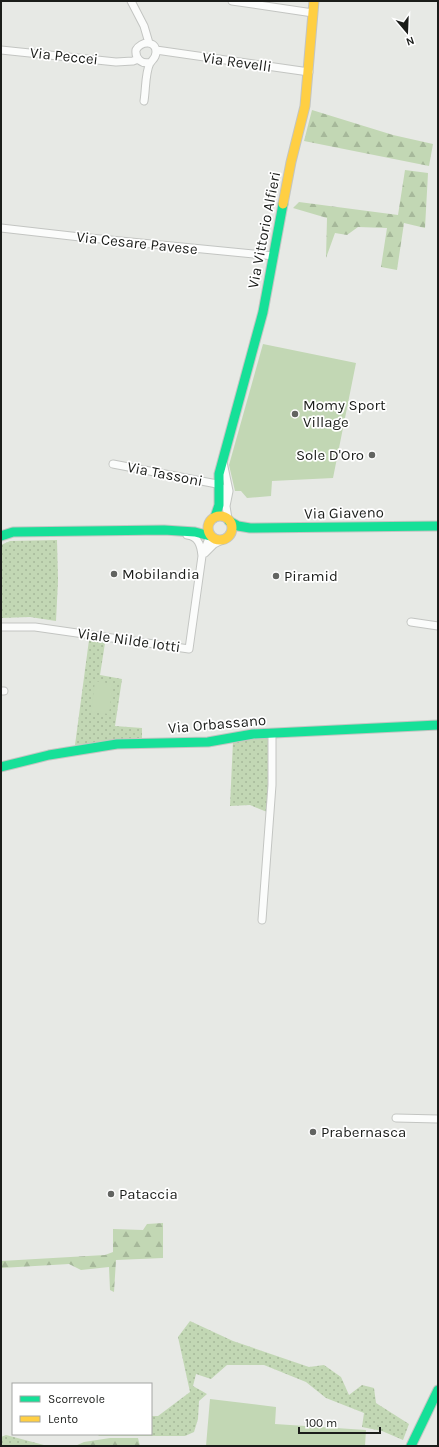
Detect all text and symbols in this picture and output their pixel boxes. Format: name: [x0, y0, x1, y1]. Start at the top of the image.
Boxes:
north arrow: [387, 12, 427, 52]
text: N: [404, 34, 416, 48]
street label: Via Peccei: [29, 43, 99, 69]
street label: Via Revelli: [201, 48, 273, 76]
street label: Via Vittorio Alfieri: [244, 170, 284, 290]
street label: Via Cesare Pavese: [75, 228, 199, 258]
place label: Momy Sport Village: [303, 396, 386, 431]
marker: Momy Sport Village: [290, 409, 300, 419]
place label: Sole D'Oro: [296, 446, 364, 464]
marker: Sole D'Oro: [367, 450, 377, 460]
street label: Via Tassoni: [126, 458, 204, 490]
street label: Via Giaveno: [304, 503, 384, 523]
place label: Mobilandia: [122, 565, 199, 583]
place label: Piramid: [284, 567, 338, 585]
marker: Mobilandia: [109, 569, 119, 579]
marker: Piramid: [271, 571, 281, 581]
street label: Viale Nilde Iotti: [76, 624, 182, 656]
street label: Via Orbassano: [167, 711, 267, 737]
place label: Prabernasca: [321, 1123, 406, 1141]
marker: Prabernasca: [308, 1127, 318, 1137]
place label: Pataccia: [119, 1185, 178, 1203]
marker: Pataccia: [106, 1189, 116, 1199]
legend: [12, 1383, 152, 1435]
text: Scorrevole: [48, 1392, 105, 1406]
scale bar: [299, 1409, 380, 1435]
text: Lento: [48, 1412, 78, 1426]
text: 100 m: [305, 1416, 337, 1430]

